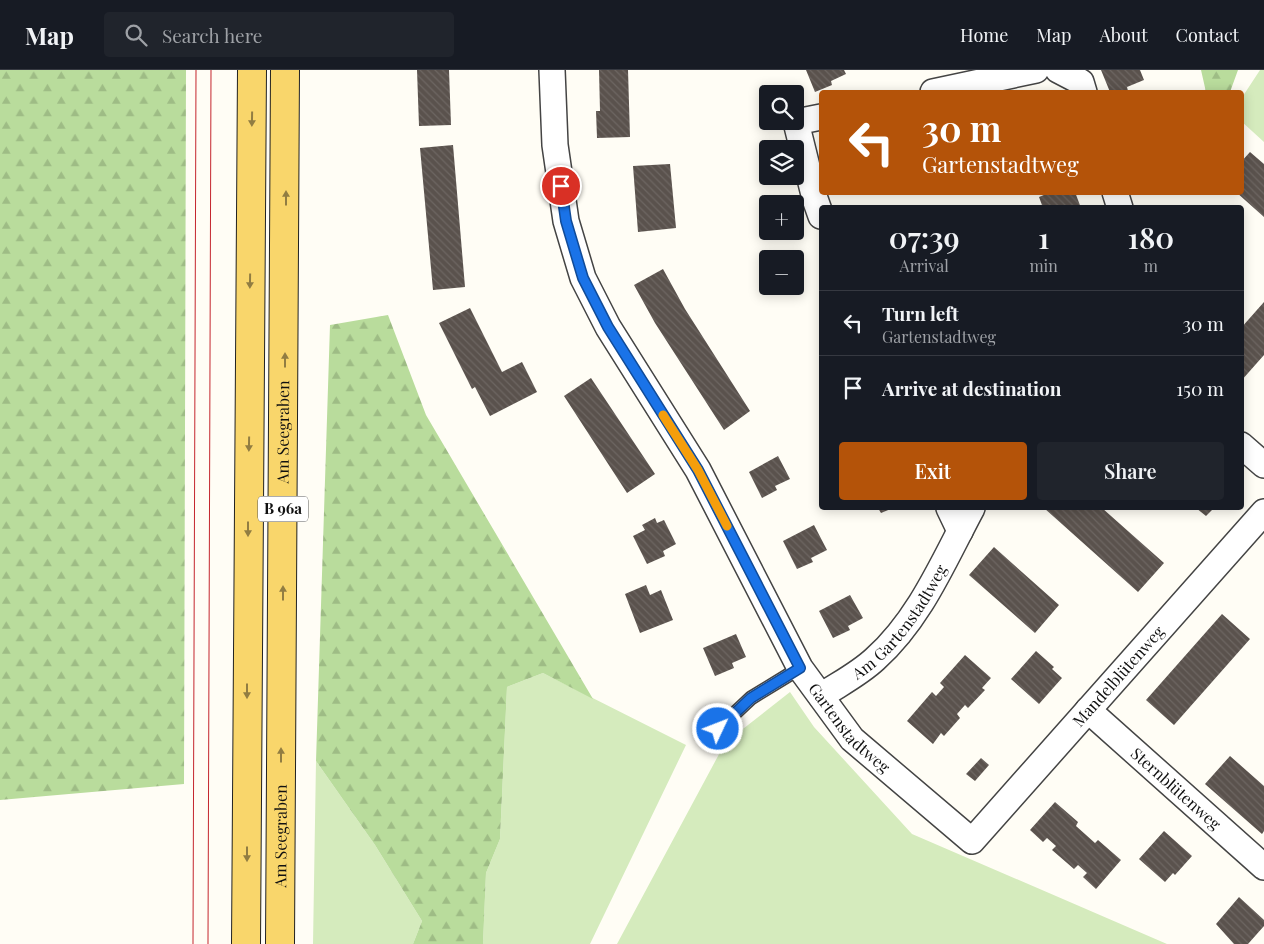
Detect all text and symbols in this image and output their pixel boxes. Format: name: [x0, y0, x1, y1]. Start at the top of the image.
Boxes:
search box: [104, 12, 454, 57]
text: Map: [25, 19, 74, 51]
icon: search: [122, 21, 150, 49]
text: Search here: [162, 22, 262, 48]
text: Home: [960, 23, 1008, 47]
text: Map: [1036, 23, 1071, 47]
text: About: [1099, 23, 1148, 47]
text: Contact: [1176, 23, 1239, 47]
map controls: [759, 85, 804, 295]
button: search: [759, 85, 804, 130]
text: 30 m: [922, 104, 1002, 151]
icon: left: [839, 110, 904, 175]
one-way arrow: [248, 111, 256, 127]
button: layers: [759, 140, 804, 185]
text: Gartenstadtweg: [922, 149, 1079, 179]
pin: [540, 165, 582, 207]
icon: arrive: [547, 172, 575, 200]
one-way arrow: [282, 190, 290, 206]
button: +: [759, 195, 804, 240]
text: 07:39: [889, 217, 960, 257]
text: 1: [1038, 217, 1049, 257]
text: 180: [1128, 217, 1174, 257]
button: −: [759, 250, 804, 295]
text: Arrival: [900, 255, 949, 276]
text: min: [1029, 255, 1058, 276]
text: m: [1144, 255, 1158, 276]
one-way arrow: [246, 273, 254, 289]
text: Turn left: [882, 300, 959, 326]
icon: left: [839, 309, 867, 337]
text: 30 m: [1182, 310, 1224, 336]
text: Gartenstadtweg: [882, 326, 996, 347]
one-way arrow: [281, 352, 289, 368]
icon: arrive: [839, 374, 867, 402]
text: Arrive at destination: [882, 375, 1062, 401]
text: 150 m: [1176, 375, 1224, 401]
street label: Am Seegraben: [272, 380, 293, 485]
one-way arrow: [245, 436, 253, 452]
button: Exit: [839, 442, 1027, 500]
button: Share: [1037, 442, 1224, 500]
road number: B 96a: [258, 496, 308, 522]
one-way arrow: [244, 521, 252, 537]
street label: Am Gartenstadtweg: [847, 560, 951, 684]
one-way arrow: [279, 585, 287, 601]
street label: Mandelblütenweg: [1068, 621, 1169, 731]
street label: Gartenstadtweg: [804, 678, 895, 777]
one-way arrow: [243, 684, 251, 700]
position arrow: [691, 702, 743, 754]
street label: Sternblütenweg: [1127, 742, 1226, 834]
one-way arrow: [277, 747, 285, 763]
street label: Am Seegraben: [269, 784, 291, 889]
one-way arrow: [243, 846, 251, 862]

